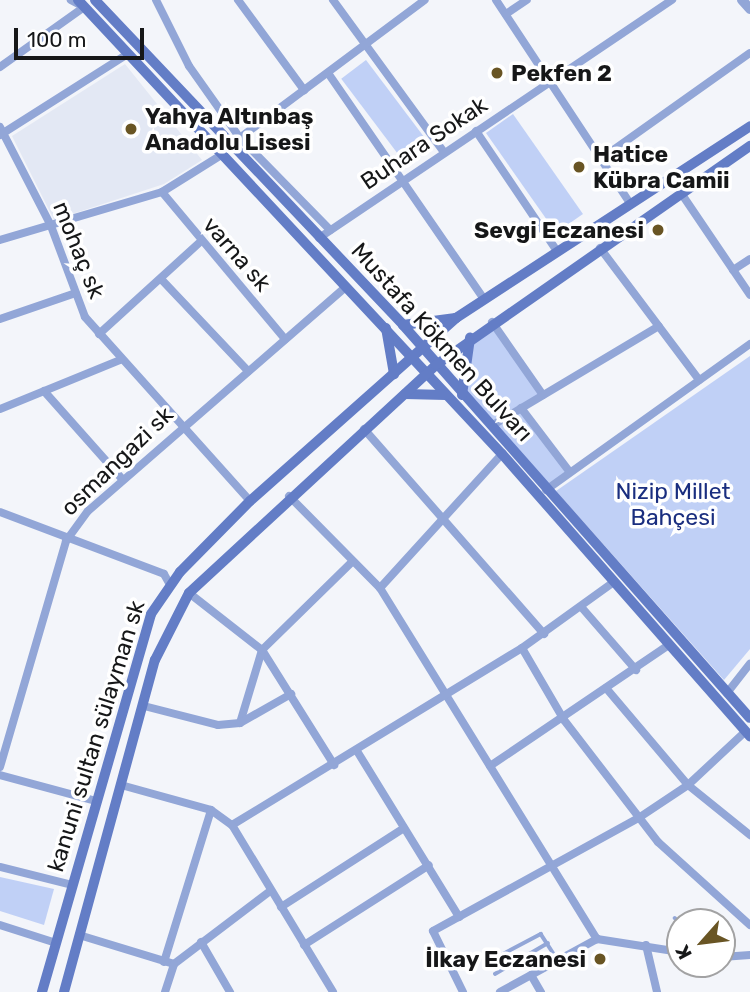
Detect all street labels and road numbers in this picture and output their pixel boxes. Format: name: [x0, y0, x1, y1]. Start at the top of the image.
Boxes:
street label: Buhara Sokak: [356, 91, 492, 195]
street label: mohaç sk: [47, 197, 111, 303]
street label: varna sk: [197, 211, 277, 297]
street label: Mustafa Kökmen Bulvarı: [346, 237, 538, 447]
street label: osmangazi sk: [55, 401, 179, 521]
street label: kanuni sultan sülayman sk: [42, 597, 150, 875]

